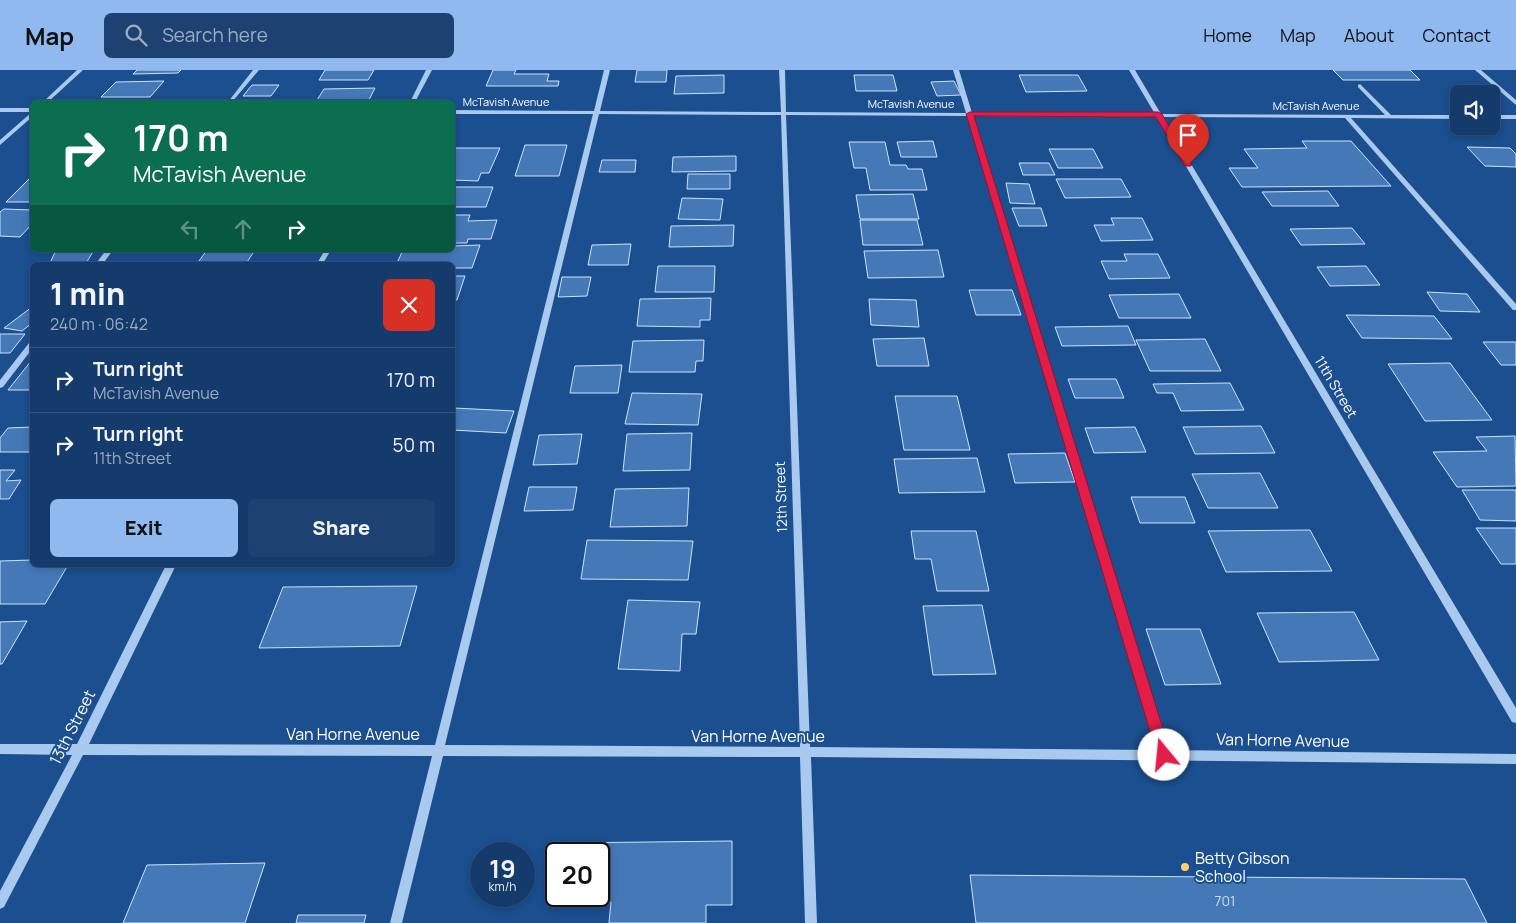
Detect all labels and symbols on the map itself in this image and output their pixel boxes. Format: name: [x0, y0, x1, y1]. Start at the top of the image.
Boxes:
street label: McTavish Avenue: [463, 94, 550, 109]
street label: McTavish Avenue: [868, 96, 955, 111]
street label: McTavish Avenue: [1273, 98, 1360, 113]
pin: [1167, 114, 1209, 165]
street label: 11th Street: [1311, 352, 1362, 421]
street label: 12th Street: [770, 461, 791, 533]
street label: 13th Street: [44, 686, 100, 768]
street label: Van Horne Avenue: [286, 723, 420, 745]
street label: Van Horne Avenue: [691, 725, 825, 747]
position arrow: [1137, 728, 1189, 780]
street label: Van Horne Avenue: [1216, 728, 1350, 752]
speed limit sign: 20: [545, 842, 610, 907]
place label: Betty Gibson School: [1195, 847, 1289, 887]
marker: Betty Gibson School: [1179, 861, 1191, 873]
house number: 701: [1214, 891, 1236, 910]

